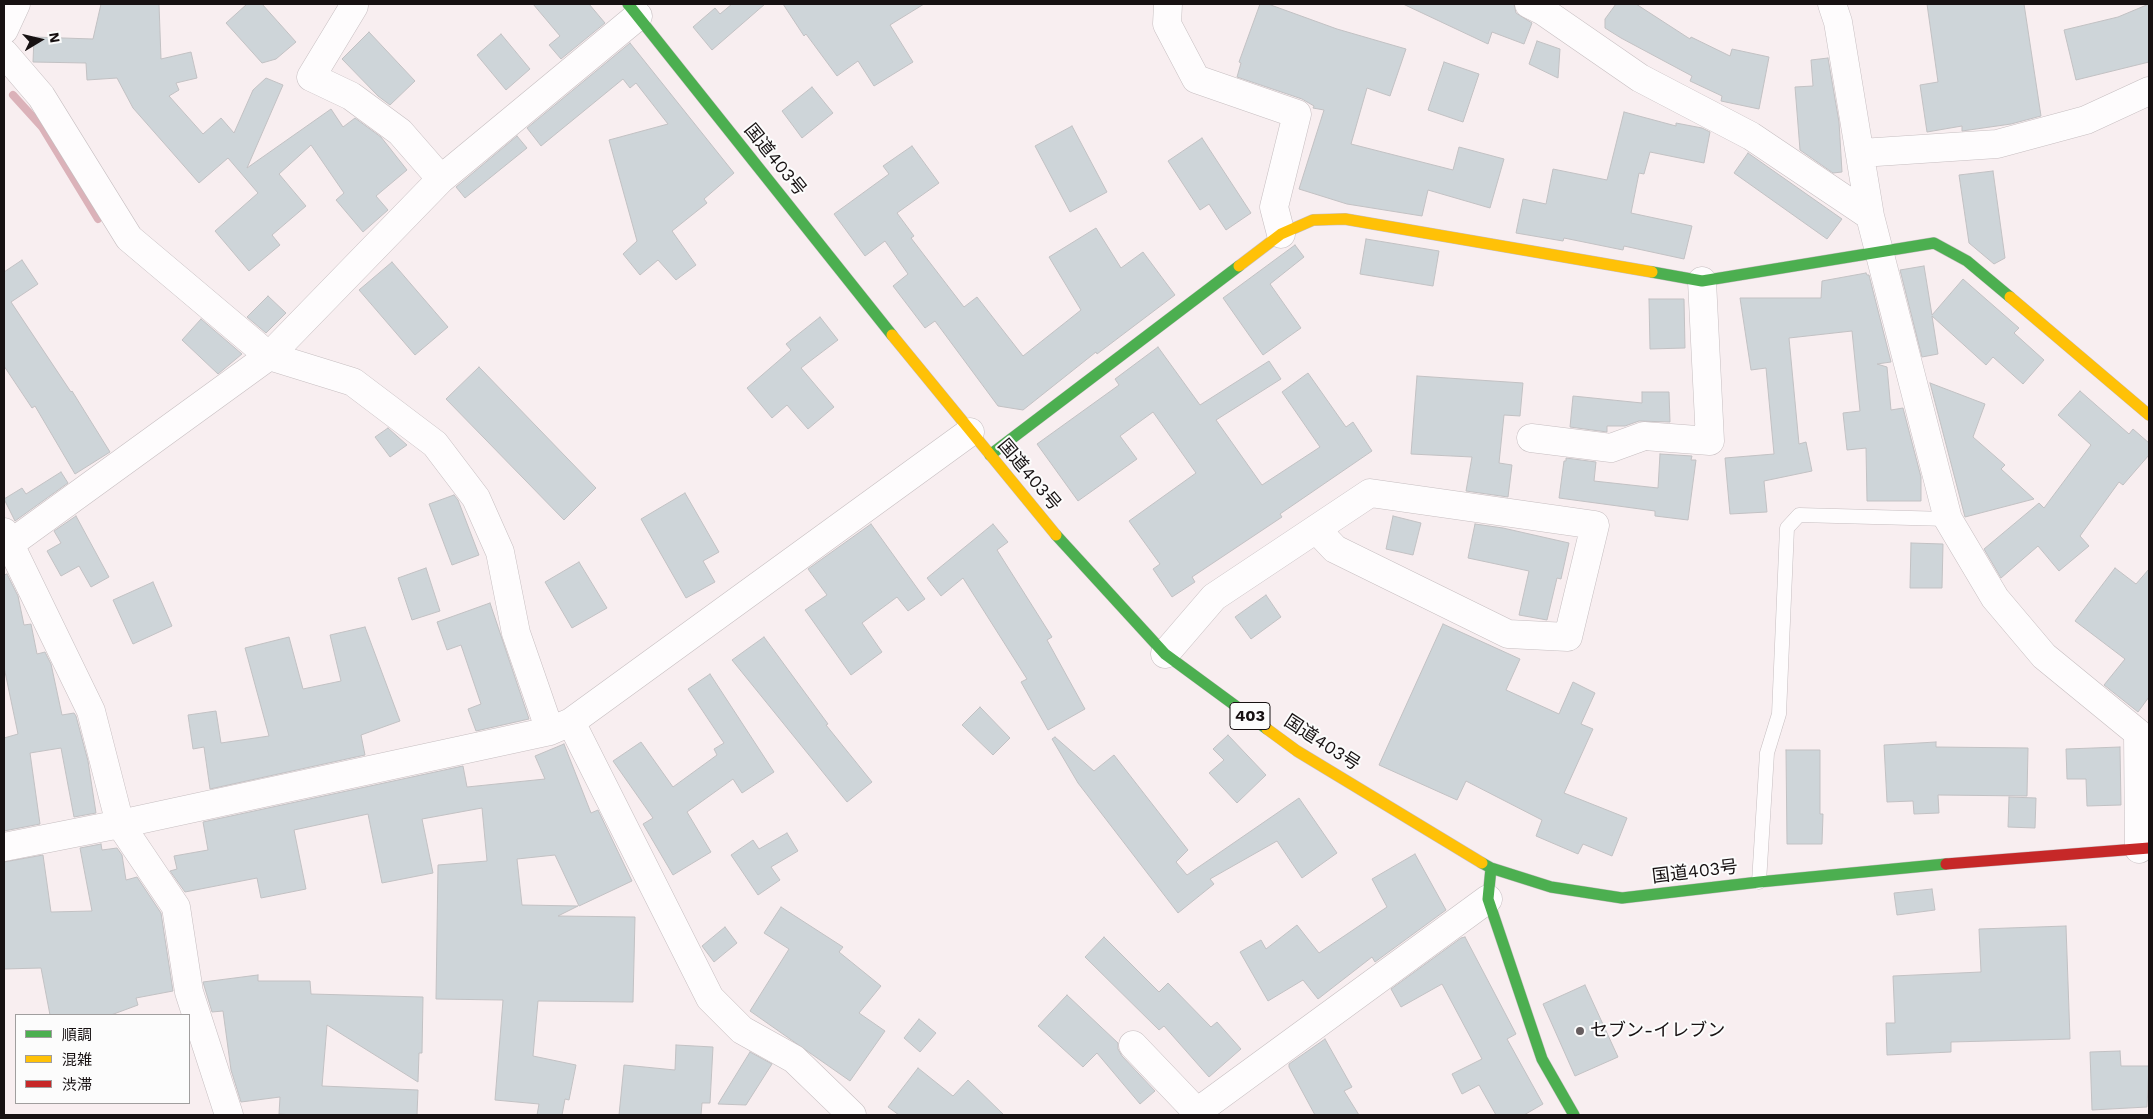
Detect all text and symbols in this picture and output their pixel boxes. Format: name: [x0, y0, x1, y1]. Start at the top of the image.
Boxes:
north arrow: [15, 15, 65, 65]
text: N: [46, 31, 64, 44]
street label: 国道403号: [739, 120, 811, 200]
street label: 国道403号: [993, 435, 1065, 515]
road number: 403: [1230, 702, 1270, 729]
street label: 国道403号: [1280, 710, 1364, 776]
street label: 国道403号: [1651, 856, 1739, 888]
legend: [15, 1014, 190, 1104]
place label: セブン-イレブン: [1590, 1020, 1725, 1042]
marker: セブン-イレブン: [1574, 1025, 1586, 1037]
text: 順調: [62, 1026, 92, 1044]
text: 混雑: [62, 1051, 92, 1069]
text: 渋滞: [62, 1076, 92, 1094]

